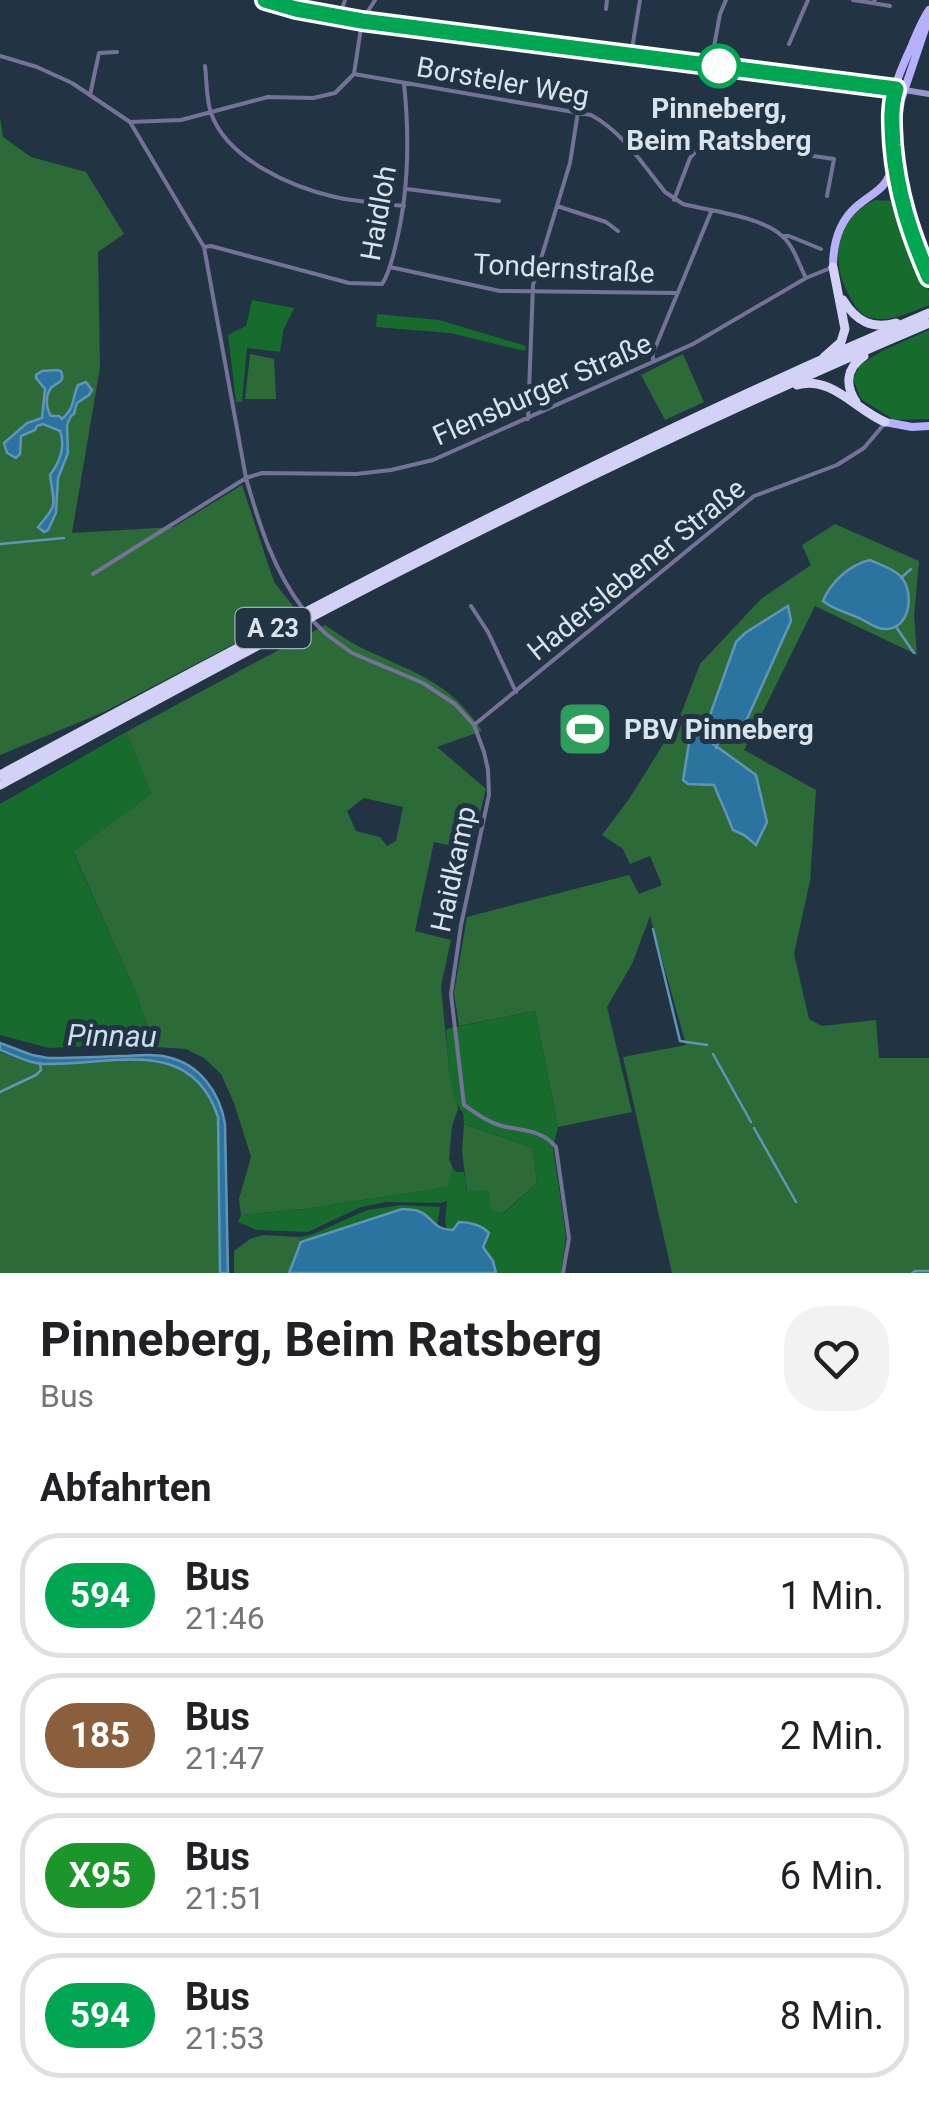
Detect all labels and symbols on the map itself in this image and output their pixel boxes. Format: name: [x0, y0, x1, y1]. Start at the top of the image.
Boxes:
marker: Pinneberg, Beim Ratsberg: [698, 45, 740, 87]
street label: Borsteler Weg: [414, 50, 592, 113]
place label: Pinneberg, Beim Ratsberg: [626, 92, 812, 157]
street label: Haidloh: [354, 163, 403, 263]
street label: Tondernstraße: [472, 247, 656, 290]
street label: Flensburger Straße: [428, 326, 657, 453]
street label: Haderslebener Straße: [521, 472, 752, 667]
road number: A 23: [236, 608, 310, 648]
sports icon: PBV Pinneberg: [555, 699, 615, 759]
place label: PBV Pinneberg: [624, 713, 814, 746]
street label: Haidkamp: [424, 803, 483, 935]
water label: Pinnau: [67, 1017, 157, 1054]

